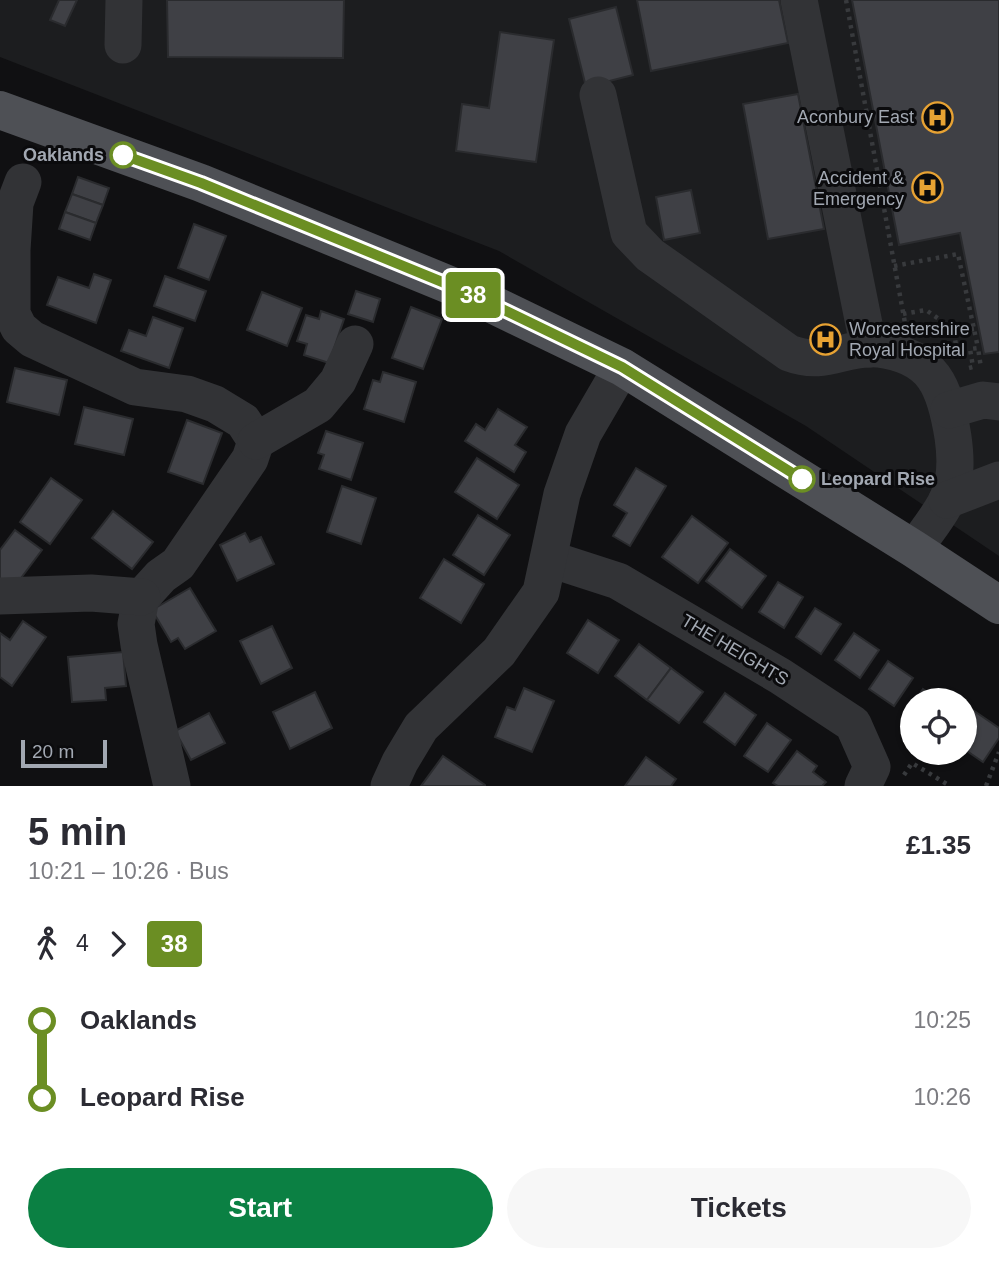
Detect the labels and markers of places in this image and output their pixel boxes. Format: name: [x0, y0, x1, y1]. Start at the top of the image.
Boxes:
hospital icon: Aconbury East: [920, 100, 954, 134]
place label: Aconbury East: [797, 107, 914, 127]
marker: Oaklands: [110, 142, 136, 168]
place label: Oaklands: [23, 145, 104, 165]
place label: Accident & Emergency: [813, 168, 904, 209]
hospital icon: Accident & Emergency: [910, 171, 944, 205]
place label: Worcestershire Royal Hospital: [849, 319, 970, 360]
hospital icon: Worcestershire Royal Hospital: [809, 322, 843, 356]
marker: Leopard Rise: [789, 466, 815, 492]
place label: Leopard Rise: [821, 469, 935, 489]

